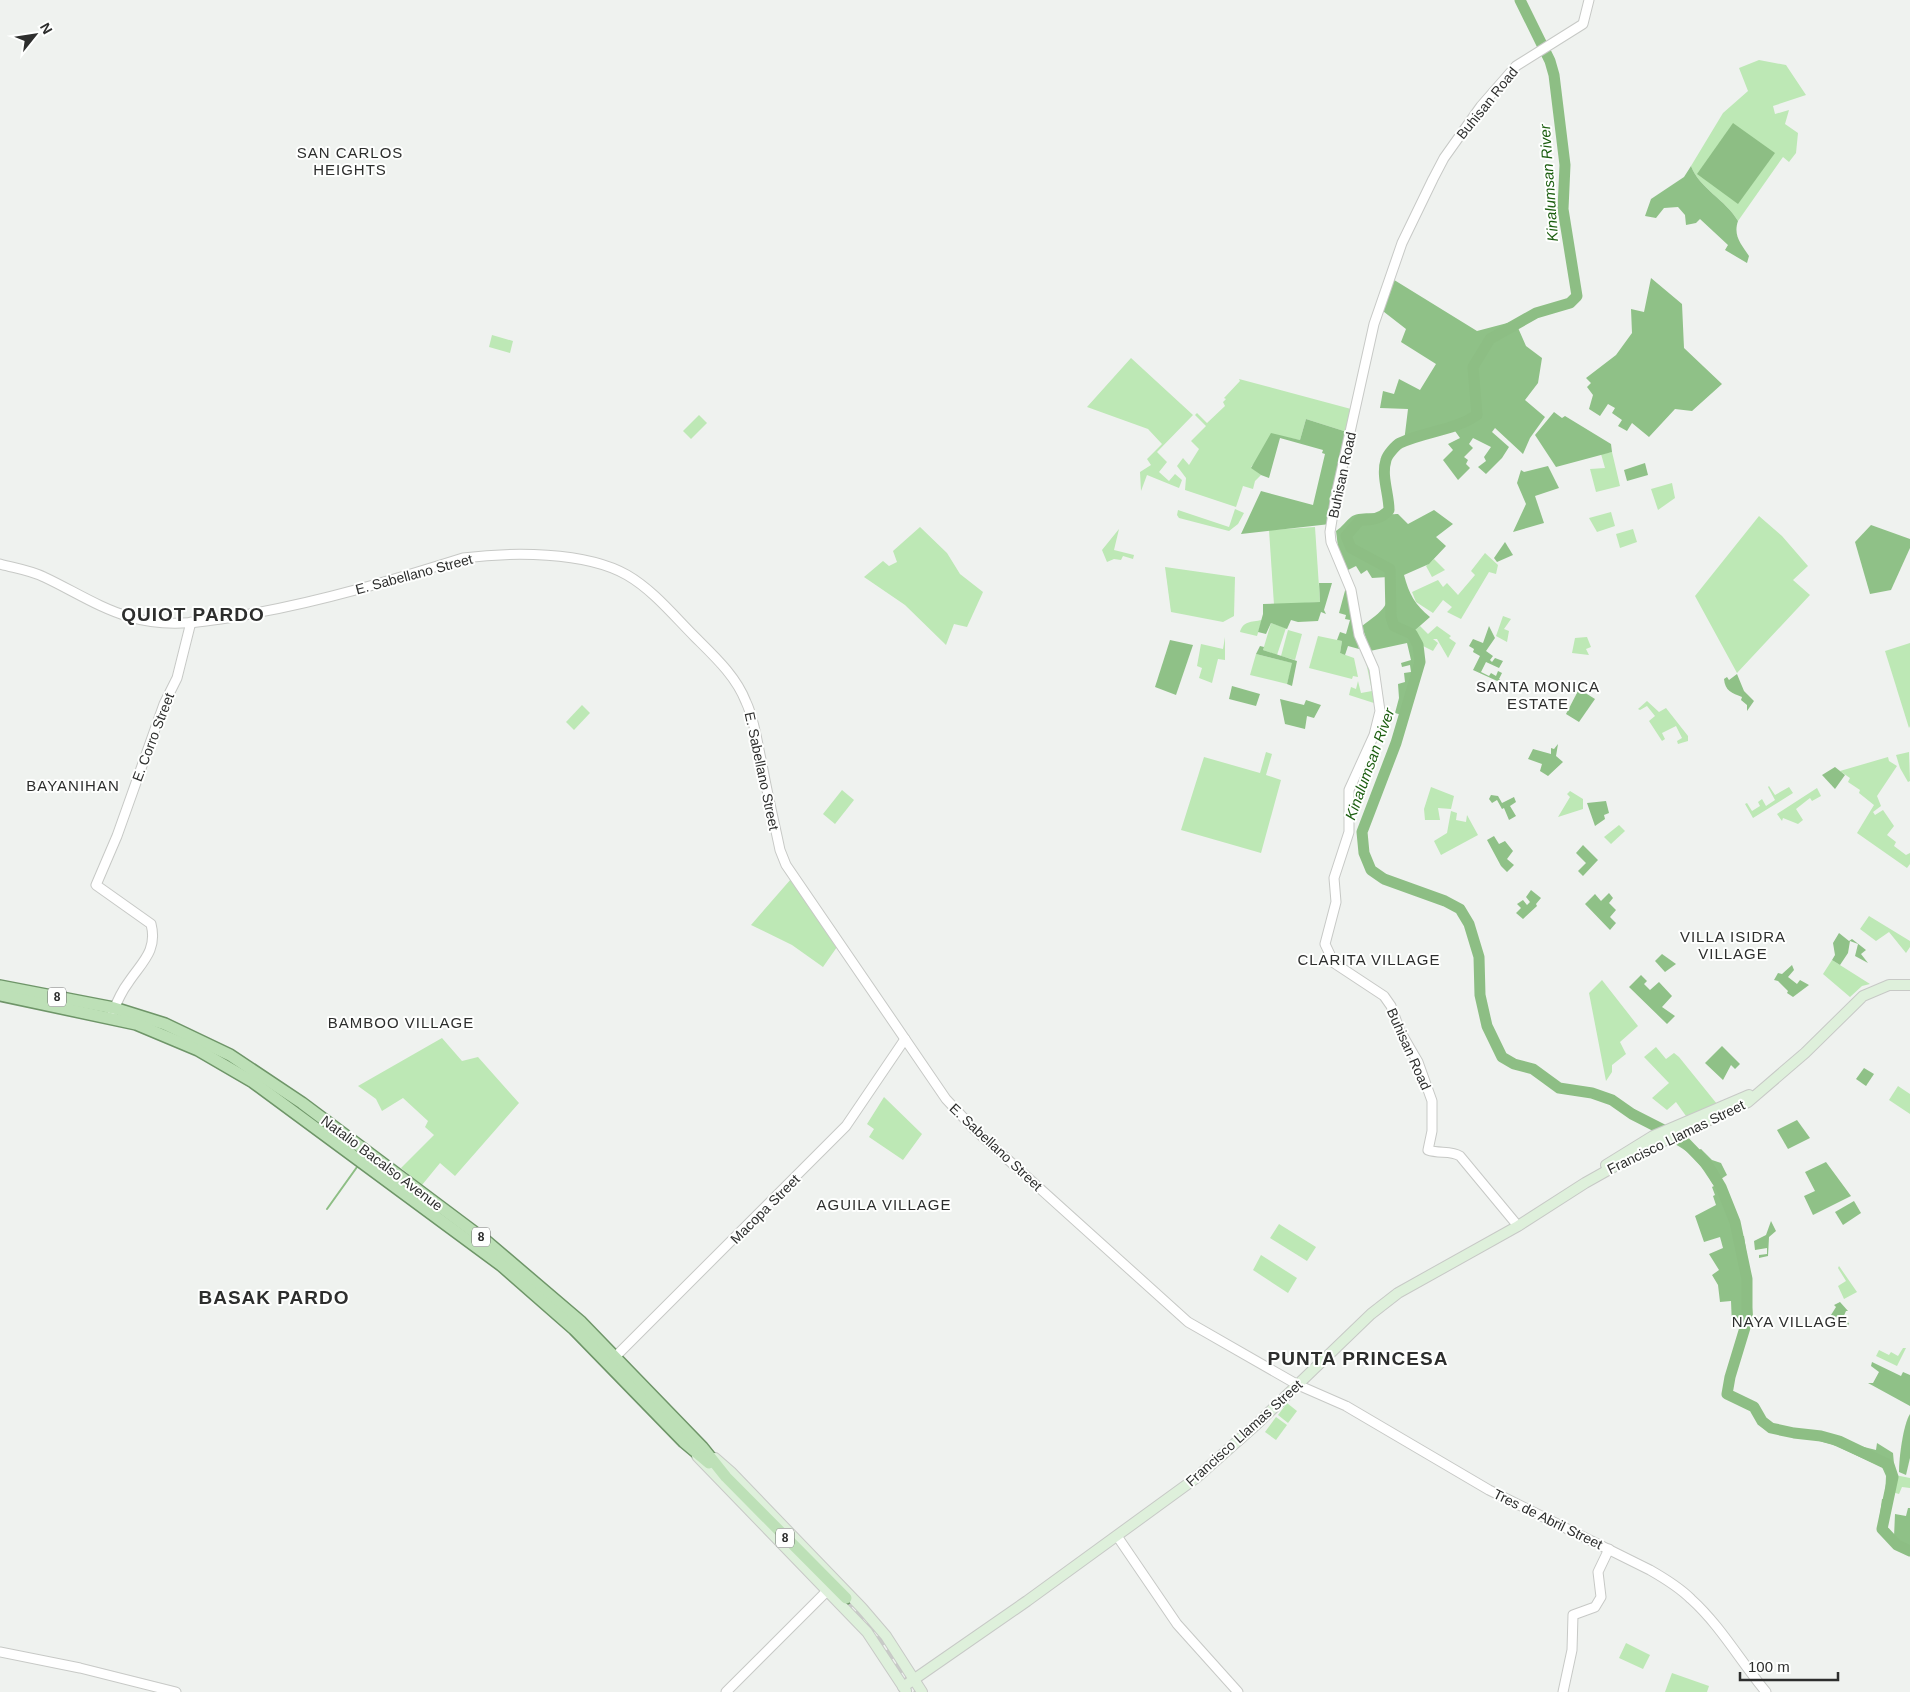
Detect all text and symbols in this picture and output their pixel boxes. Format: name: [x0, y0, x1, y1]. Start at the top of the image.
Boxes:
north arrow: [10, 10, 60, 60]
text: N: [37, 20, 56, 37]
street label: Buhisan Road: [1453, 64, 1521, 142]
water label: Kinalumsan River: [1536, 123, 1561, 242]
district label: SAN CARLOS HEIGHTS: [297, 144, 403, 178]
street label: Buhisan Road: [1325, 430, 1359, 520]
street label: E. Sabellano Street: [354, 551, 474, 597]
district label: QUIOT PARDO: [121, 604, 265, 625]
district label: SANTA MONICA ESTATE: [1476, 678, 1600, 712]
street label: E. Corro Street: [129, 690, 177, 783]
water label: Kinalumsan River: [1341, 705, 1398, 822]
street label: E. Sabellano Street: [742, 710, 782, 832]
district label: BAYANIHAN: [26, 777, 120, 794]
district label: VILLA ISIDRA VILLAGE: [1680, 928, 1786, 962]
district label: CLARITA VILLAGE: [1297, 951, 1441, 968]
road number: 8: [48, 988, 66, 1006]
street label: Buhisan Road: [1384, 1006, 1434, 1092]
district label: BAMBOO VILLAGE: [328, 1014, 474, 1031]
street label: Francisco Llamas Street: [1605, 1097, 1747, 1177]
street label: E. Sabellano Street: [946, 1100, 1046, 1194]
street label: Natalio Bacalso Avenue: [318, 1112, 446, 1214]
street label: Macopa Street: [727, 1171, 803, 1247]
district label: AGUILA VILLAGE: [817, 1196, 951, 1213]
road number: 8: [472, 1228, 490, 1246]
district label: BASAK PARDO: [198, 1287, 350, 1308]
district label: NAYA VILLAGE: [1732, 1313, 1848, 1330]
district label: PUNTA PRINCESA: [1268, 1348, 1448, 1369]
street label: Francisco Llamas Street: [1183, 1376, 1306, 1489]
street label: Tres de Abril Street: [1491, 1486, 1605, 1552]
road number: 8: [776, 1529, 794, 1548]
scale bar: [1740, 1650, 1838, 1682]
text: 100 m: [1748, 1658, 1790, 1675]

